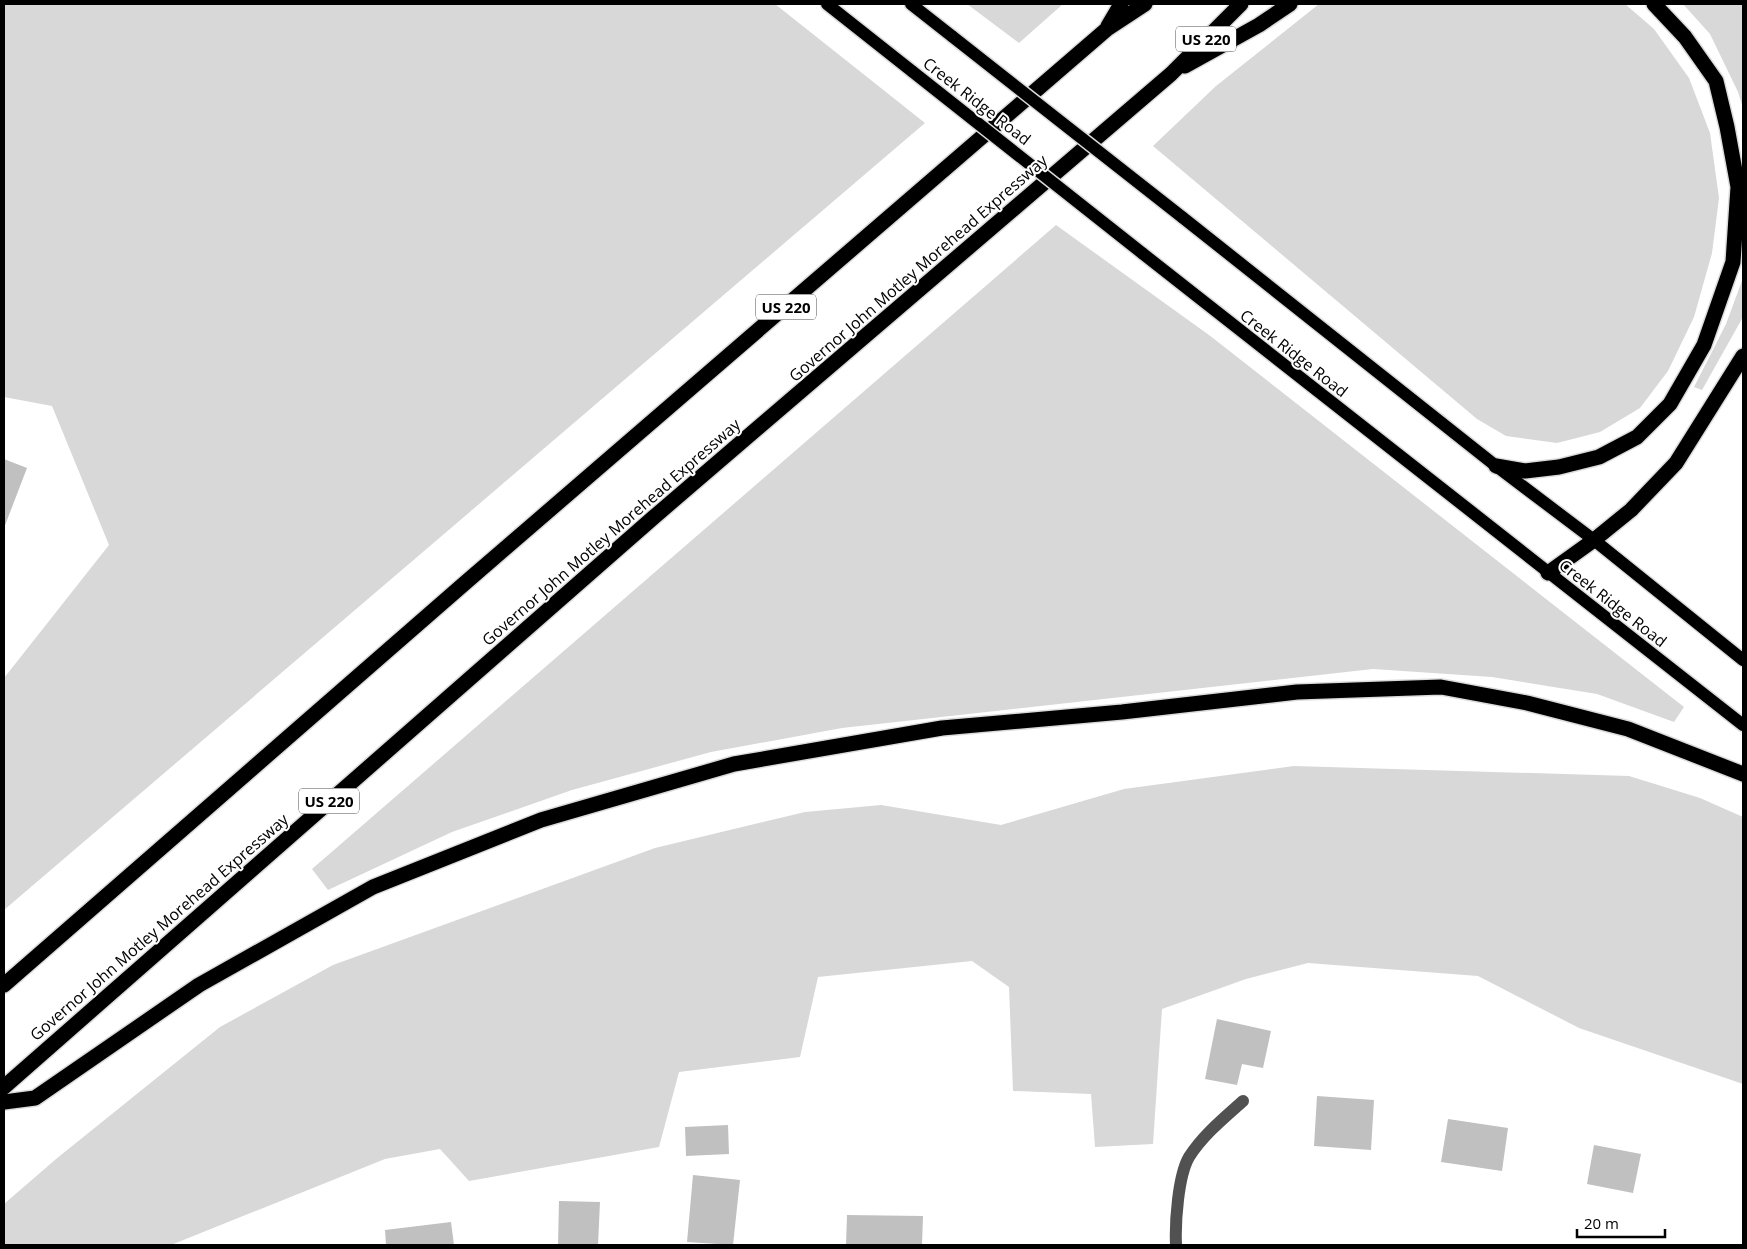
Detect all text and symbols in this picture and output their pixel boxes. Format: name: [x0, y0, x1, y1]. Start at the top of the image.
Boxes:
road number: US 220: [1176, 26, 1236, 52]
street label: Creek Ridge Road: [919, 52, 1035, 150]
street label: Governor John Motley Morehead Expressway: [784, 149, 1053, 386]
road number: US 220: [756, 294, 816, 320]
street label: Creek Ridge Road: [1236, 304, 1352, 402]
street label: Governor John Motley Morehead Expressway: [477, 413, 746, 650]
street label: Creek Ridge Road: [1555, 554, 1671, 652]
road number: US 220: [299, 788, 359, 814]
street label: Governor John Motley Morehead Expressway: [25, 808, 294, 1045]
scale bar: [1577, 1206, 1664, 1238]
text: 20 m: [1584, 1213, 1619, 1233]

